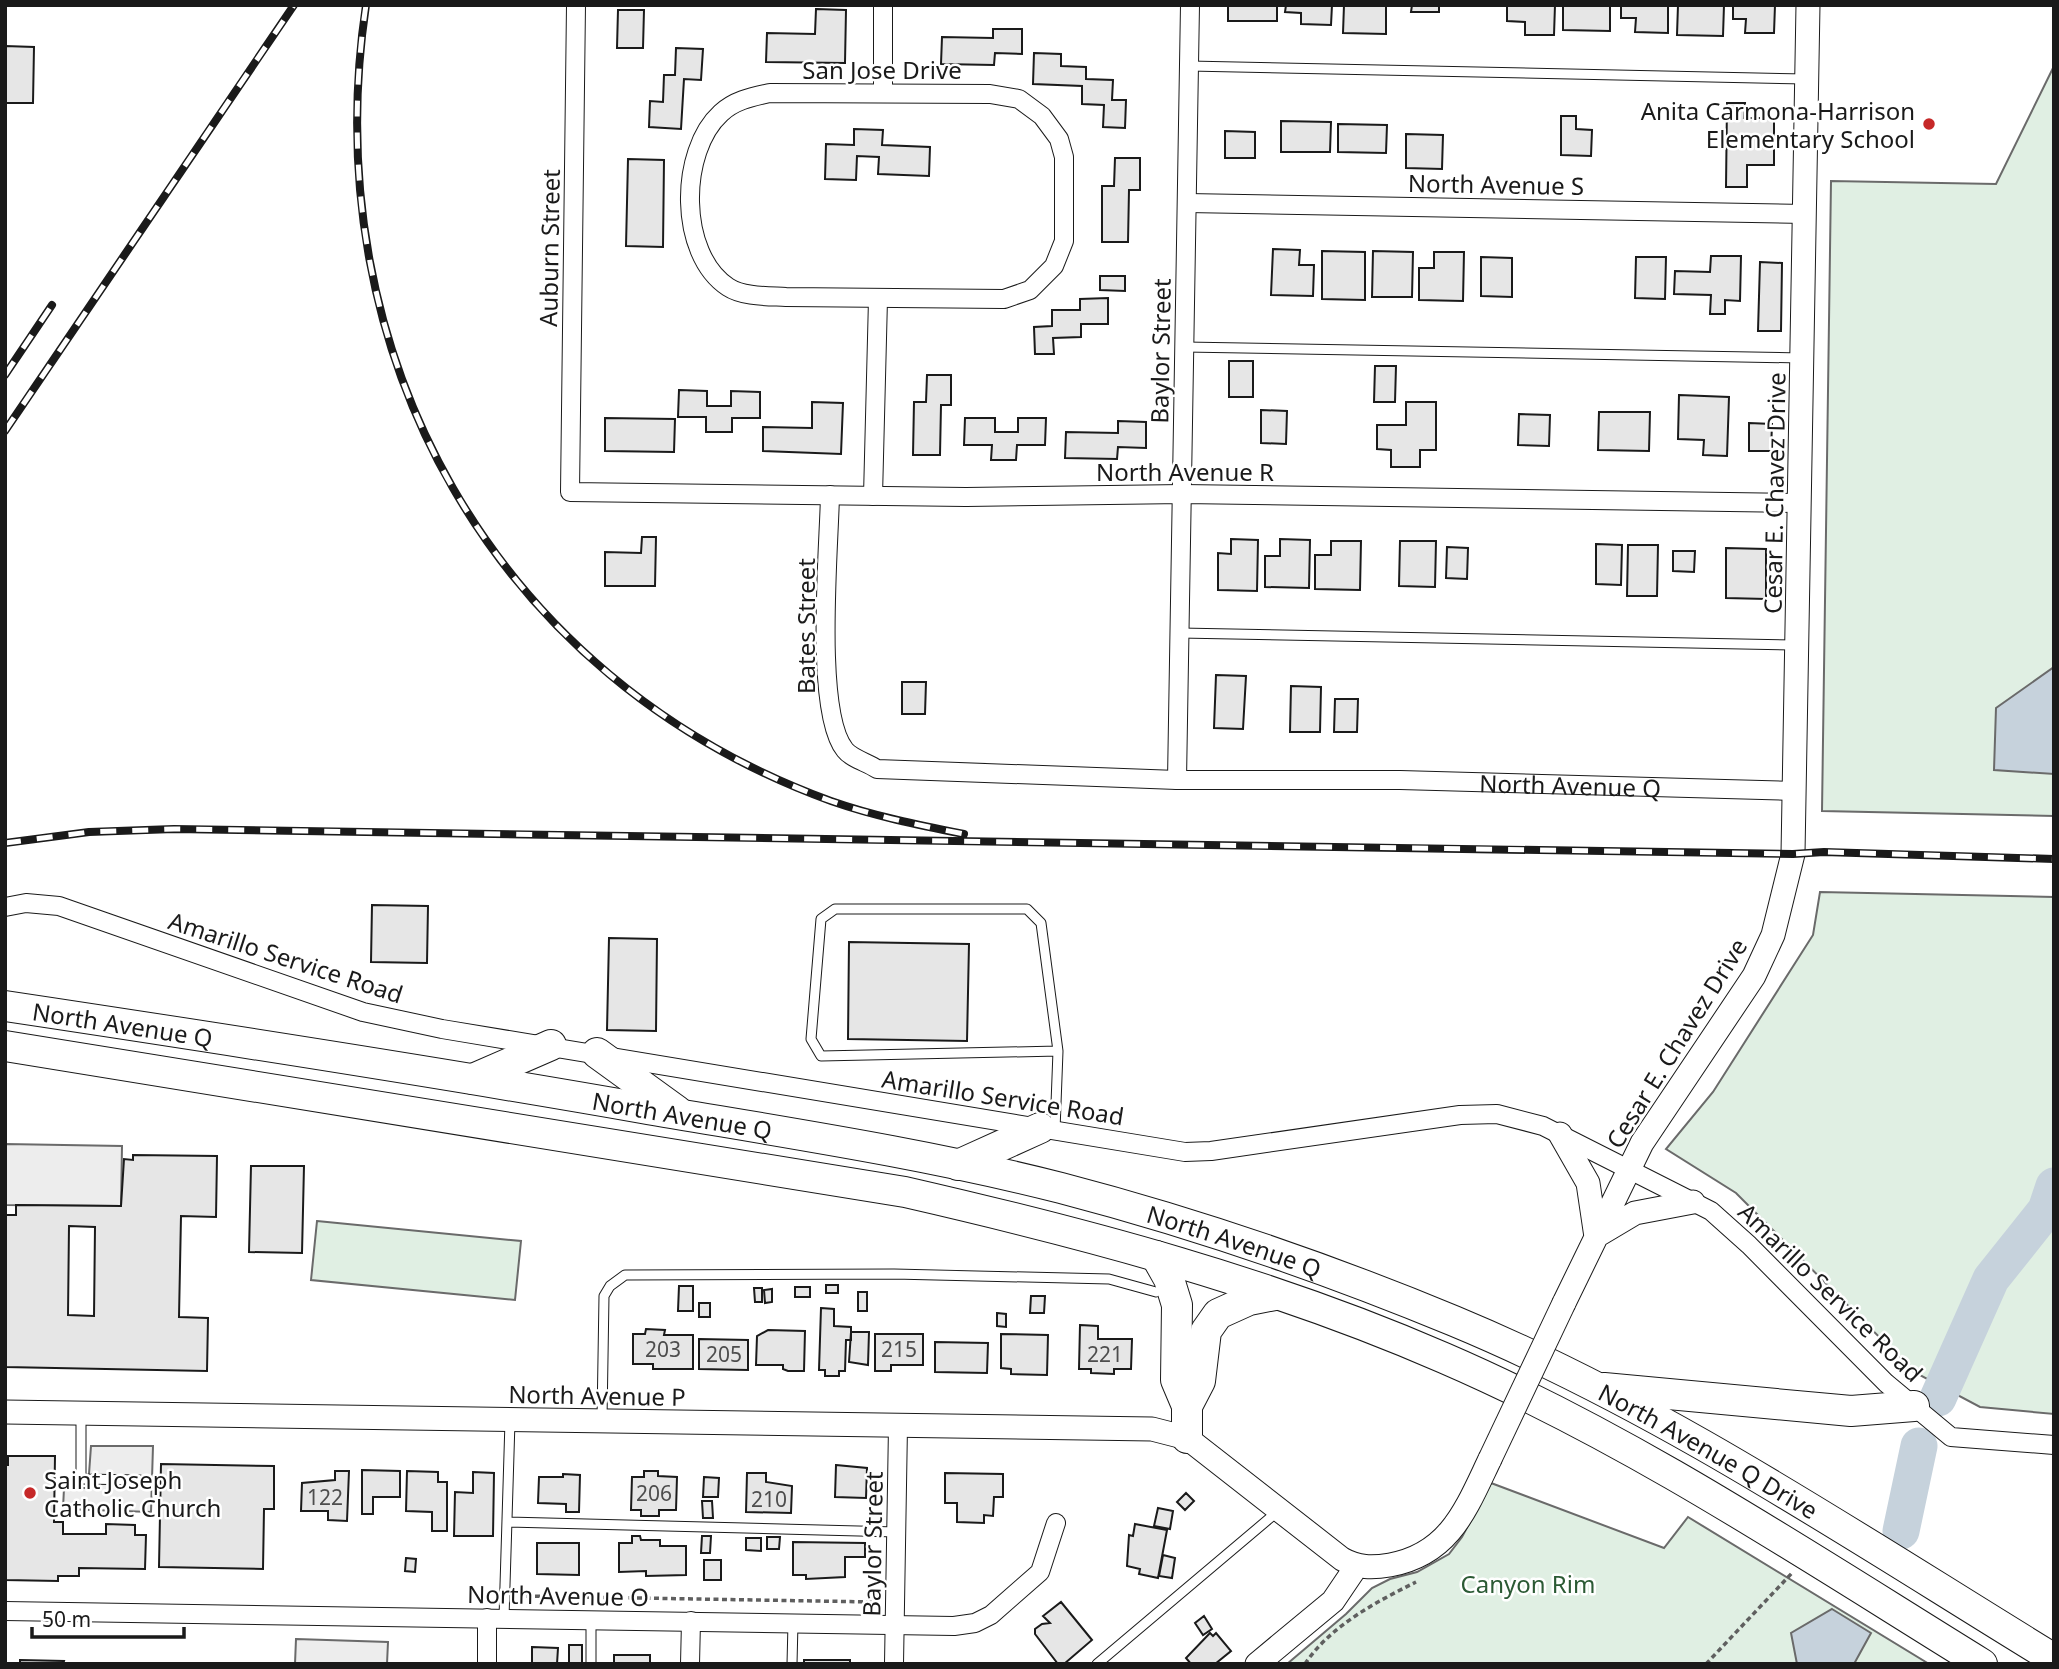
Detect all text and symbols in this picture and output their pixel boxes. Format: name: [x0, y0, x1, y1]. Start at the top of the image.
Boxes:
street label: San Jose Drive: [802, 53, 962, 86]
place label: Anita Carmona-Harrison Elementary School: [1641, 94, 1915, 155]
marker: Anita Carmona-Harrison Elementary School: [1921, 116, 1937, 132]
street label: North Avenue S: [1408, 166, 1584, 202]
street label: Auburn Street: [531, 169, 567, 327]
street label: Baylor Street: [1142, 278, 1178, 424]
street label: Cesar E. Chavez Drive: [1755, 372, 1793, 614]
street label: North Avenue R: [1096, 455, 1274, 488]
street label: Bates Street: [789, 558, 822, 694]
street label: North Avenue Q: [1479, 766, 1661, 804]
street label: Amarillo Service Road: [165, 904, 407, 1010]
street label: Cesar E. Chavez Drive: [1598, 932, 1754, 1154]
street label: North Avenue Q: [30, 994, 215, 1054]
street label: Amarillo Service Road: [880, 1062, 1126, 1132]
street label: North Avenue Q: [590, 1083, 775, 1146]
street label: Amarillo Service Road: [1732, 1195, 1930, 1389]
street label: North Avenue Q: [1143, 1196, 1326, 1285]
house number: 203: [645, 1335, 681, 1363]
house number: 215: [881, 1335, 917, 1363]
house number: 205: [706, 1340, 742, 1368]
house number: 221: [1087, 1340, 1123, 1368]
street label: North Avenue Q Drive: [1593, 1375, 1825, 1526]
street label: North Avenue P: [508, 1377, 686, 1413]
place label: Saint Joseph Catholic Church: [44, 1463, 221, 1524]
street label: Baylor Street: [854, 1471, 890, 1617]
house number: 206: [636, 1479, 672, 1507]
house number: 122: [307, 1483, 343, 1511]
marker: Saint Joseph Catholic Church: [22, 1485, 38, 1501]
house number: 210: [751, 1485, 787, 1513]
park label: Canyon Rim: [1461, 1567, 1595, 1600]
street label: North Avenue O: [467, 1577, 649, 1613]
scale bar: [32, 1596, 184, 1640]
text: 50 m: [42, 1605, 91, 1633]

